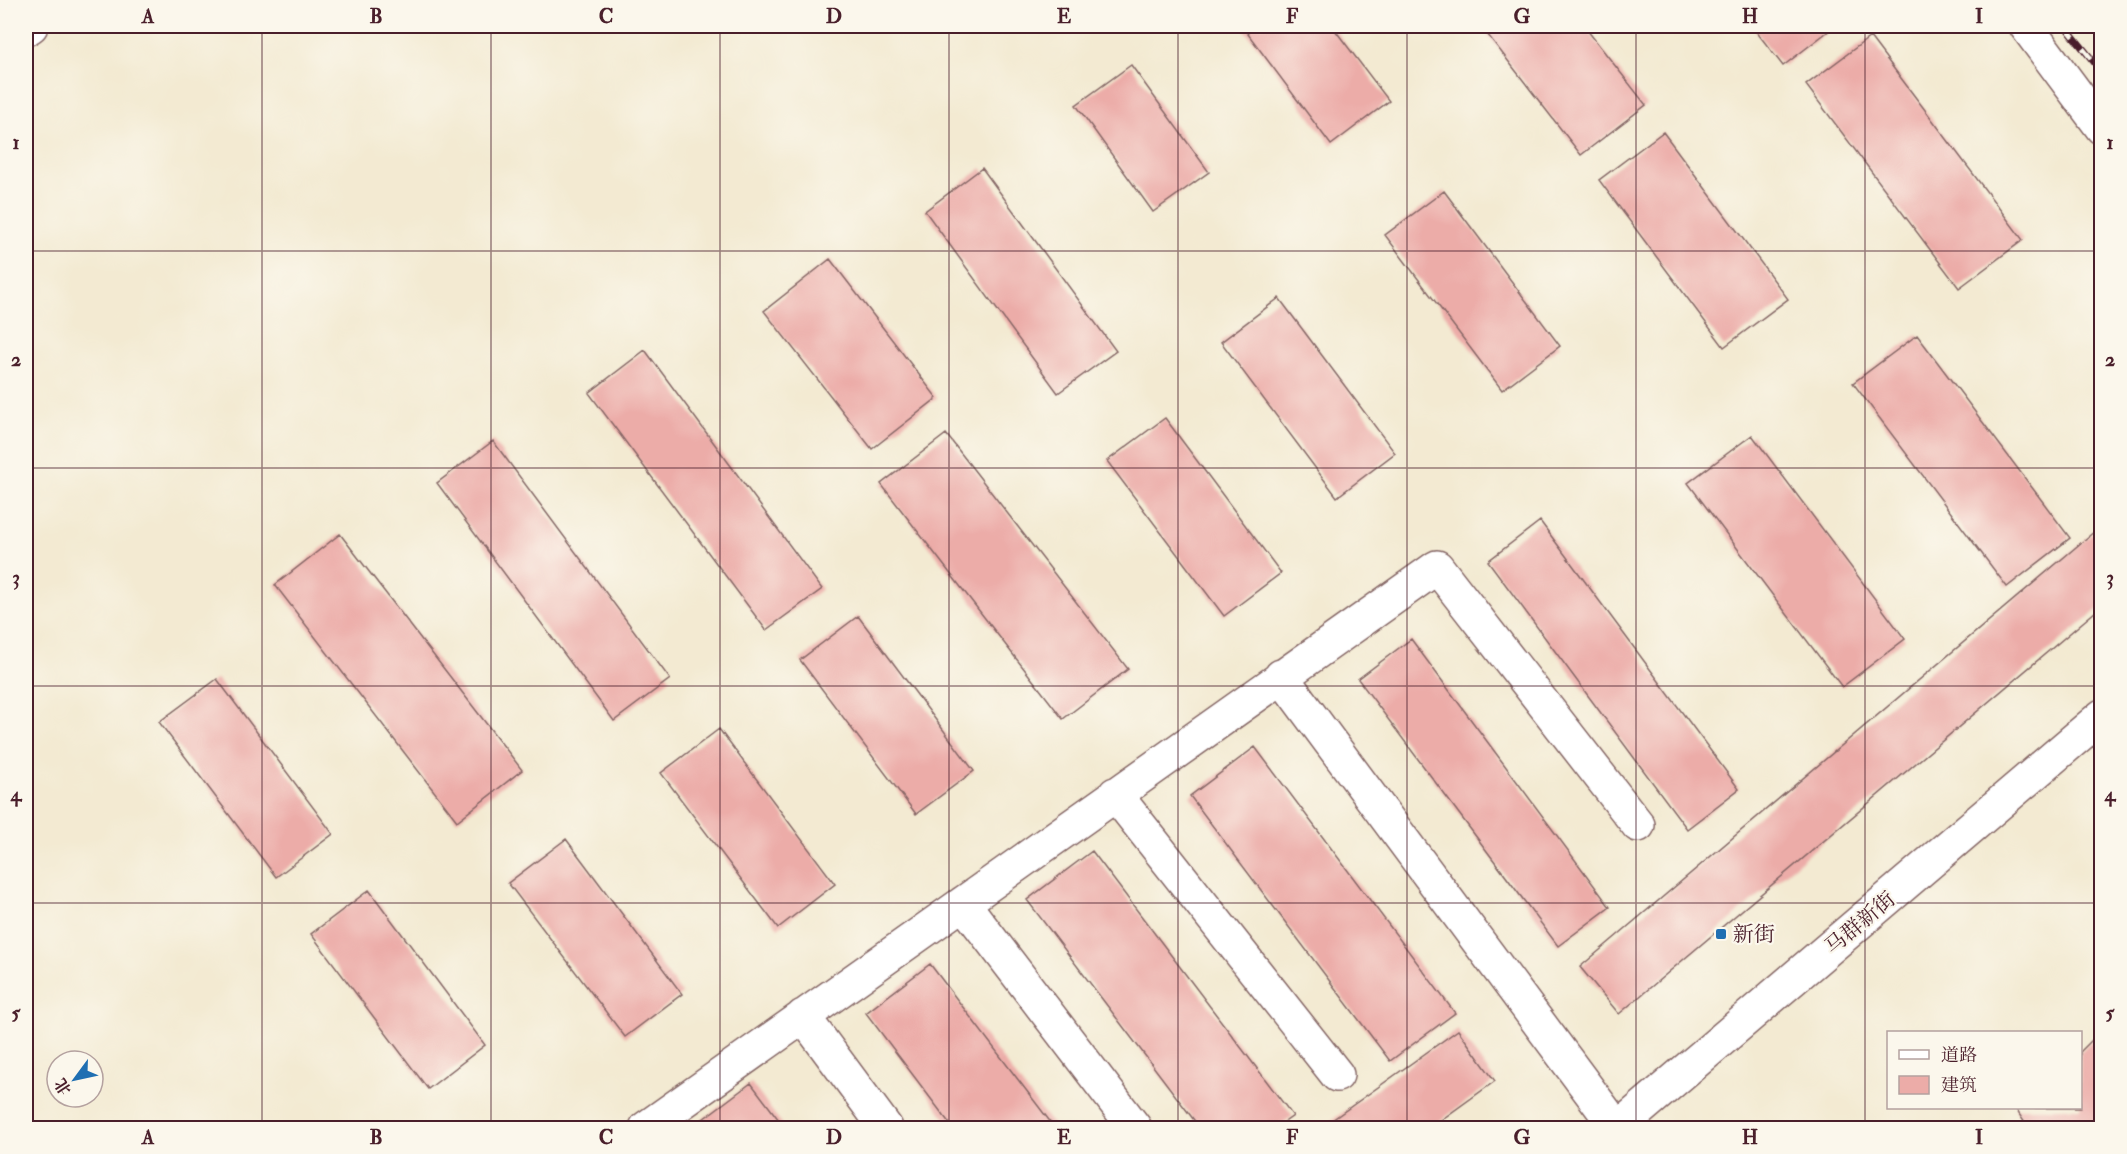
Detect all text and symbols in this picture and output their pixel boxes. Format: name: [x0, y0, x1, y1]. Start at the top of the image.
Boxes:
text: A: [141, 4, 155, 29]
text: B: [369, 4, 383, 29]
text: C: [599, 4, 613, 29]
text: D: [826, 4, 842, 29]
text: E: [1057, 4, 1072, 29]
text: F: [1286, 4, 1299, 29]
text: G: [1514, 4, 1531, 29]
text: H: [1742, 4, 1758, 29]
text: I: [1975, 4, 1983, 29]
text: 1: [12, 130, 20, 155]
text: 1: [2106, 130, 2114, 155]
text: 2: [11, 347, 21, 372]
text: 2: [2105, 347, 2115, 372]
text: 3: [12, 565, 20, 590]
text: 3: [2106, 565, 2114, 590]
text: 4: [10, 782, 23, 807]
text: 4: [2104, 782, 2117, 807]
street label: 马群新街: [1819, 886, 1901, 961]
place label: 新街: [1733, 921, 1775, 948]
marker: 新街: [1714, 927, 1728, 941]
text: 5: [12, 1000, 22, 1025]
text: 5: [2106, 1000, 2116, 1025]
legend: [1887, 1031, 2082, 1109]
text: 道路: [1941, 1044, 1977, 1067]
north arrow: [45, 1049, 105, 1109]
text: 北: [51, 1074, 76, 1099]
text: 建筑: [1941, 1074, 1977, 1097]
text: A: [141, 1125, 155, 1150]
text: B: [369, 1125, 383, 1150]
text: C: [599, 1125, 613, 1150]
text: D: [826, 1125, 842, 1150]
text: E: [1057, 1125, 1072, 1150]
text: F: [1286, 1125, 1299, 1150]
text: G: [1514, 1125, 1531, 1150]
text: H: [1742, 1125, 1758, 1150]
text: I: [1975, 1125, 1983, 1150]

